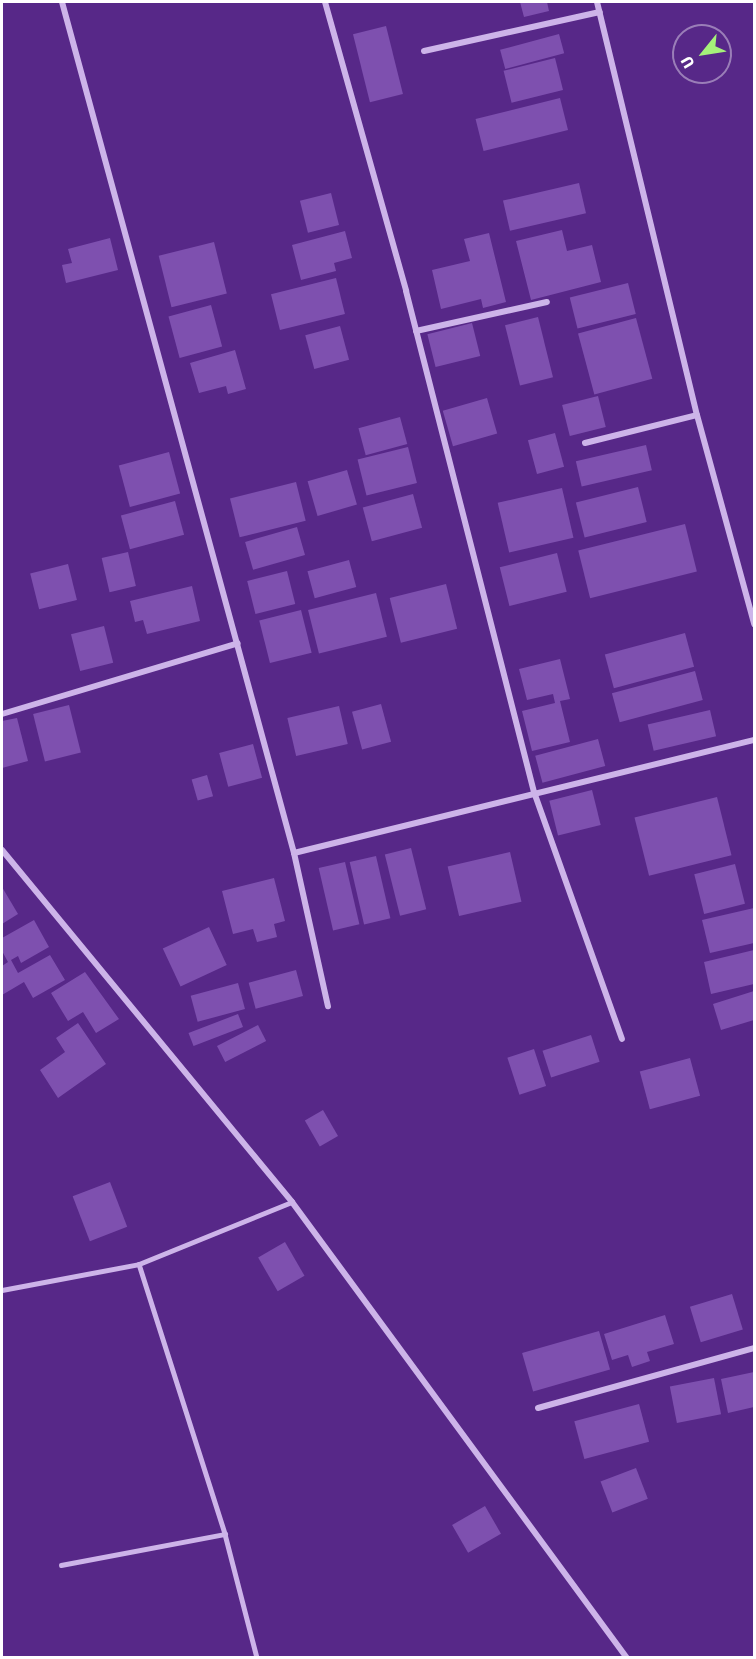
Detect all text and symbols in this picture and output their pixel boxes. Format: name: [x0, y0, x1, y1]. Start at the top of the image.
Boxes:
north arrow: [672, 24, 732, 84]
text: U: [677, 53, 699, 72]

